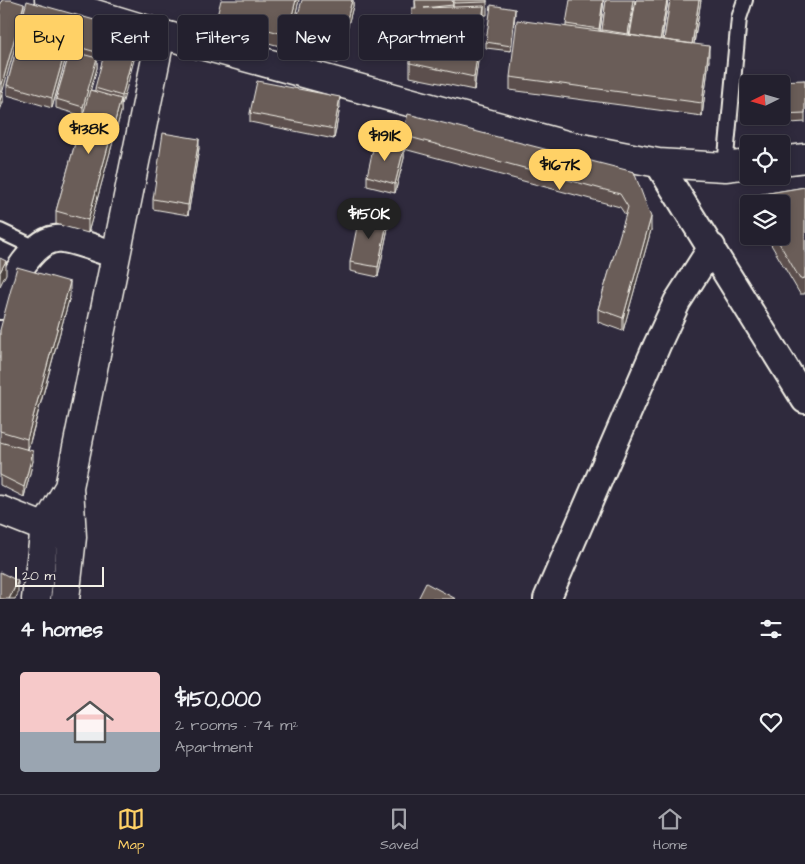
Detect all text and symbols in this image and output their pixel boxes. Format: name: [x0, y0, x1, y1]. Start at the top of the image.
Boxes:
chip: Buy: [15, 15, 83, 60]
chip: Rent: [93, 15, 168, 60]
chip: Filters: [178, 15, 268, 60]
chip: New: [278, 15, 349, 60]
chip: Apartment: [359, 15, 483, 60]
north arrow: [740, 75, 790, 125]
map controls: [740, 75, 790, 245]
pin: $138K: [54, 112, 124, 155]
text: $138K: [69, 118, 109, 140]
pin: $191K: [350, 120, 420, 162]
text: $191K: [369, 125, 401, 147]
button: locate: [740, 135, 790, 185]
pin: $167K: [525, 148, 595, 191]
text: $167K: [540, 154, 580, 176]
button: layers: [740, 195, 790, 245]
pin: $150K: [334, 198, 404, 240]
text: $150K: [348, 203, 390, 225]
scale bar: [15, 564, 104, 587]
text: 20 m: [22, 566, 55, 586]
text: 4 homes: [20, 615, 103, 644]
icon: filters: [757, 615, 785, 643]
text: $150,000: [175, 685, 261, 714]
icon: home: [60, 692, 120, 752]
icon: heart: [757, 708, 785, 736]
text: 2 rooms · 74 m²: [175, 714, 299, 736]
text: Apartment: [175, 736, 253, 758]
tab: Map: [117, 805, 145, 855]
tab: Saved: [380, 805, 418, 855]
tab: Home: [653, 805, 688, 855]

